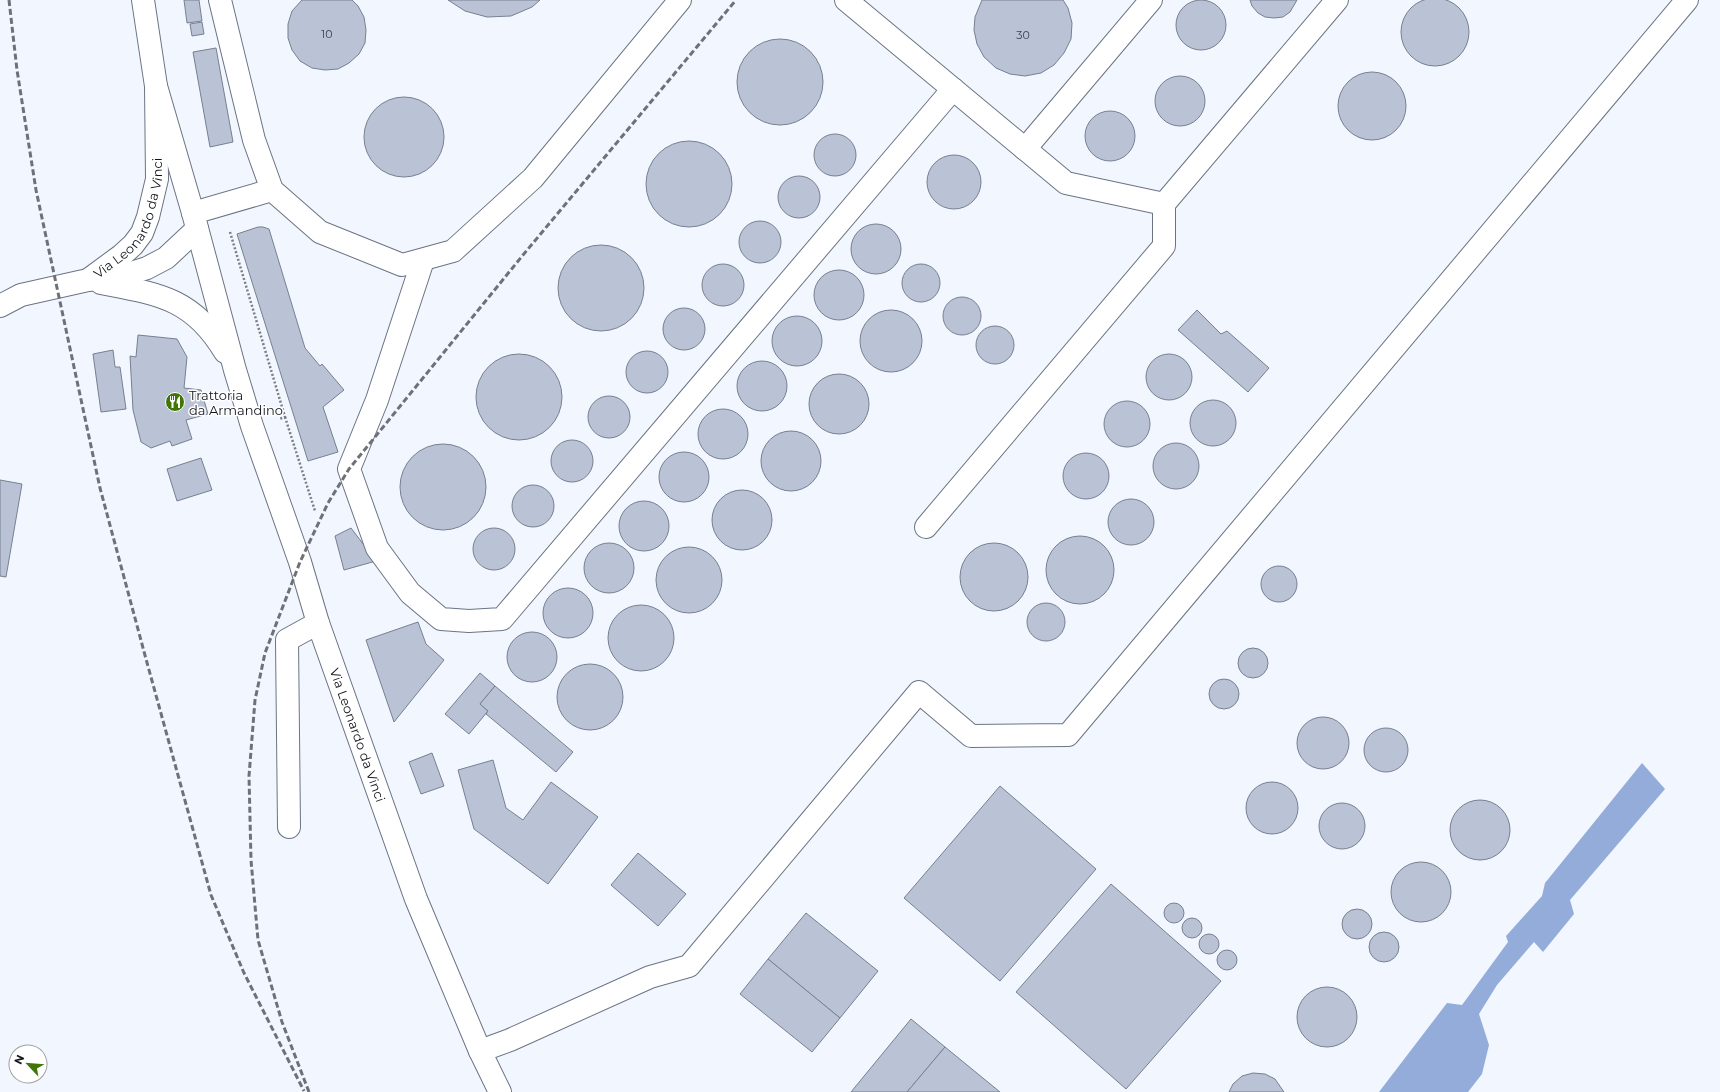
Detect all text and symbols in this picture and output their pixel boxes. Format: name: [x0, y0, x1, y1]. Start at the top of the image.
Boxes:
house number: 10: [321, 27, 333, 41]
house number: 30: [1016, 28, 1030, 42]
street label: Via Leonardo da Vinci: [90, 158, 165, 281]
place label: Trattoria da Armandino: [189, 387, 283, 418]
restaurant icon: Trattoria da Armandino: [164, 391, 186, 413]
street label: Via Leonardo da Vinci: [327, 666, 389, 804]
north arrow: [8, 1044, 48, 1084]
text: N: [11, 1053, 27, 1067]

